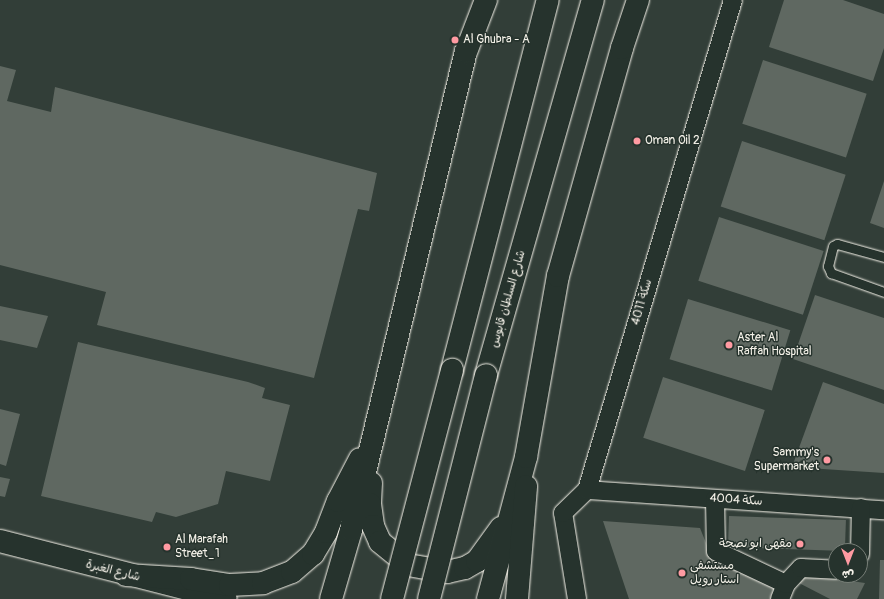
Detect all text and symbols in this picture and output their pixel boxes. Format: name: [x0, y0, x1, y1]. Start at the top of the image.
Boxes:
place label: Al Ghubra - A: [463, 33, 530, 47]
marker: Al Ghubra - A: [450, 35, 460, 45]
place label: Oman Oil 2: [645, 134, 700, 148]
marker: Oman Oil 2: [632, 136, 642, 146]
street label: شارع السلطان قابوس: [487, 249, 529, 349]
street label: سكة 4011: [629, 277, 655, 327]
place label: Aster Al Raffah Hospital: [737, 331, 812, 359]
marker: Aster Al Raffah Hospital: [724, 340, 734, 350]
place label: Sammy's Supermarket: [754, 446, 819, 474]
marker: Sammy's Supermarket: [822, 455, 832, 465]
street label: سكة 4004: [709, 491, 763, 509]
place label: Al Marafah Street_1: [175, 533, 228, 561]
place label: مقهى ابو نصحة: [719, 537, 792, 551]
marker: مقهى ابو نصحة: [795, 539, 805, 549]
marker: Al Marafah Street_1: [162, 542, 172, 552]
north arrow: [828, 543, 868, 583]
street label: شارع الغبرة: [84, 557, 142, 585]
place label: مستشفى استار رويل: [690, 559, 739, 587]
marker: مستشفى استار رويل: [677, 568, 687, 578]
text: ش: [842, 568, 854, 581]

